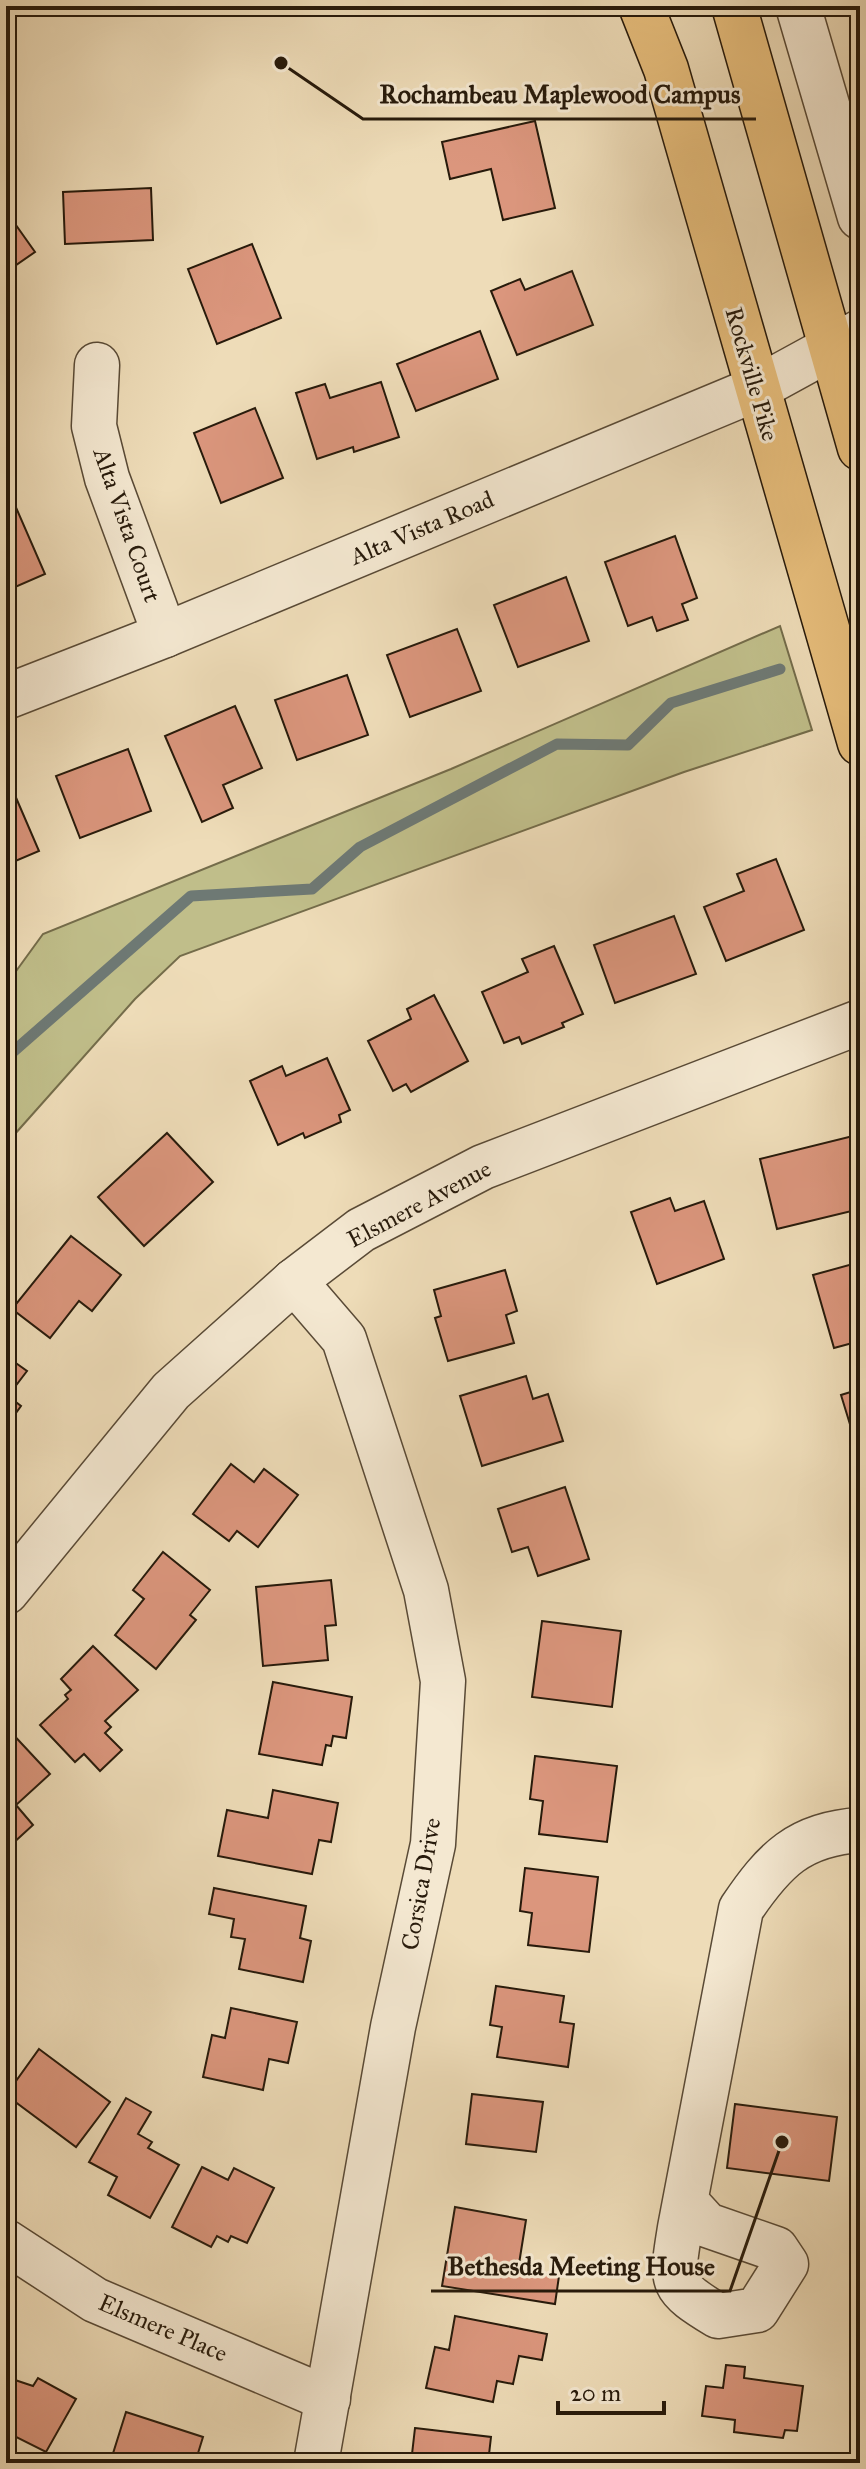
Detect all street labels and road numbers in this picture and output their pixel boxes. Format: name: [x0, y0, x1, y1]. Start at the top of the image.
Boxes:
street label: Rockville Pike: [719, 304, 785, 444]
street label: Alta Vista Court: [86, 443, 168, 607]
street label: Alta Vista Road: [345, 484, 498, 572]
street label: Elsmere Avenue: [342, 1154, 496, 1254]
street label: Corsica Drive: [395, 1816, 447, 1952]
street label: Elsmere Place: [94, 2287, 232, 2369]

